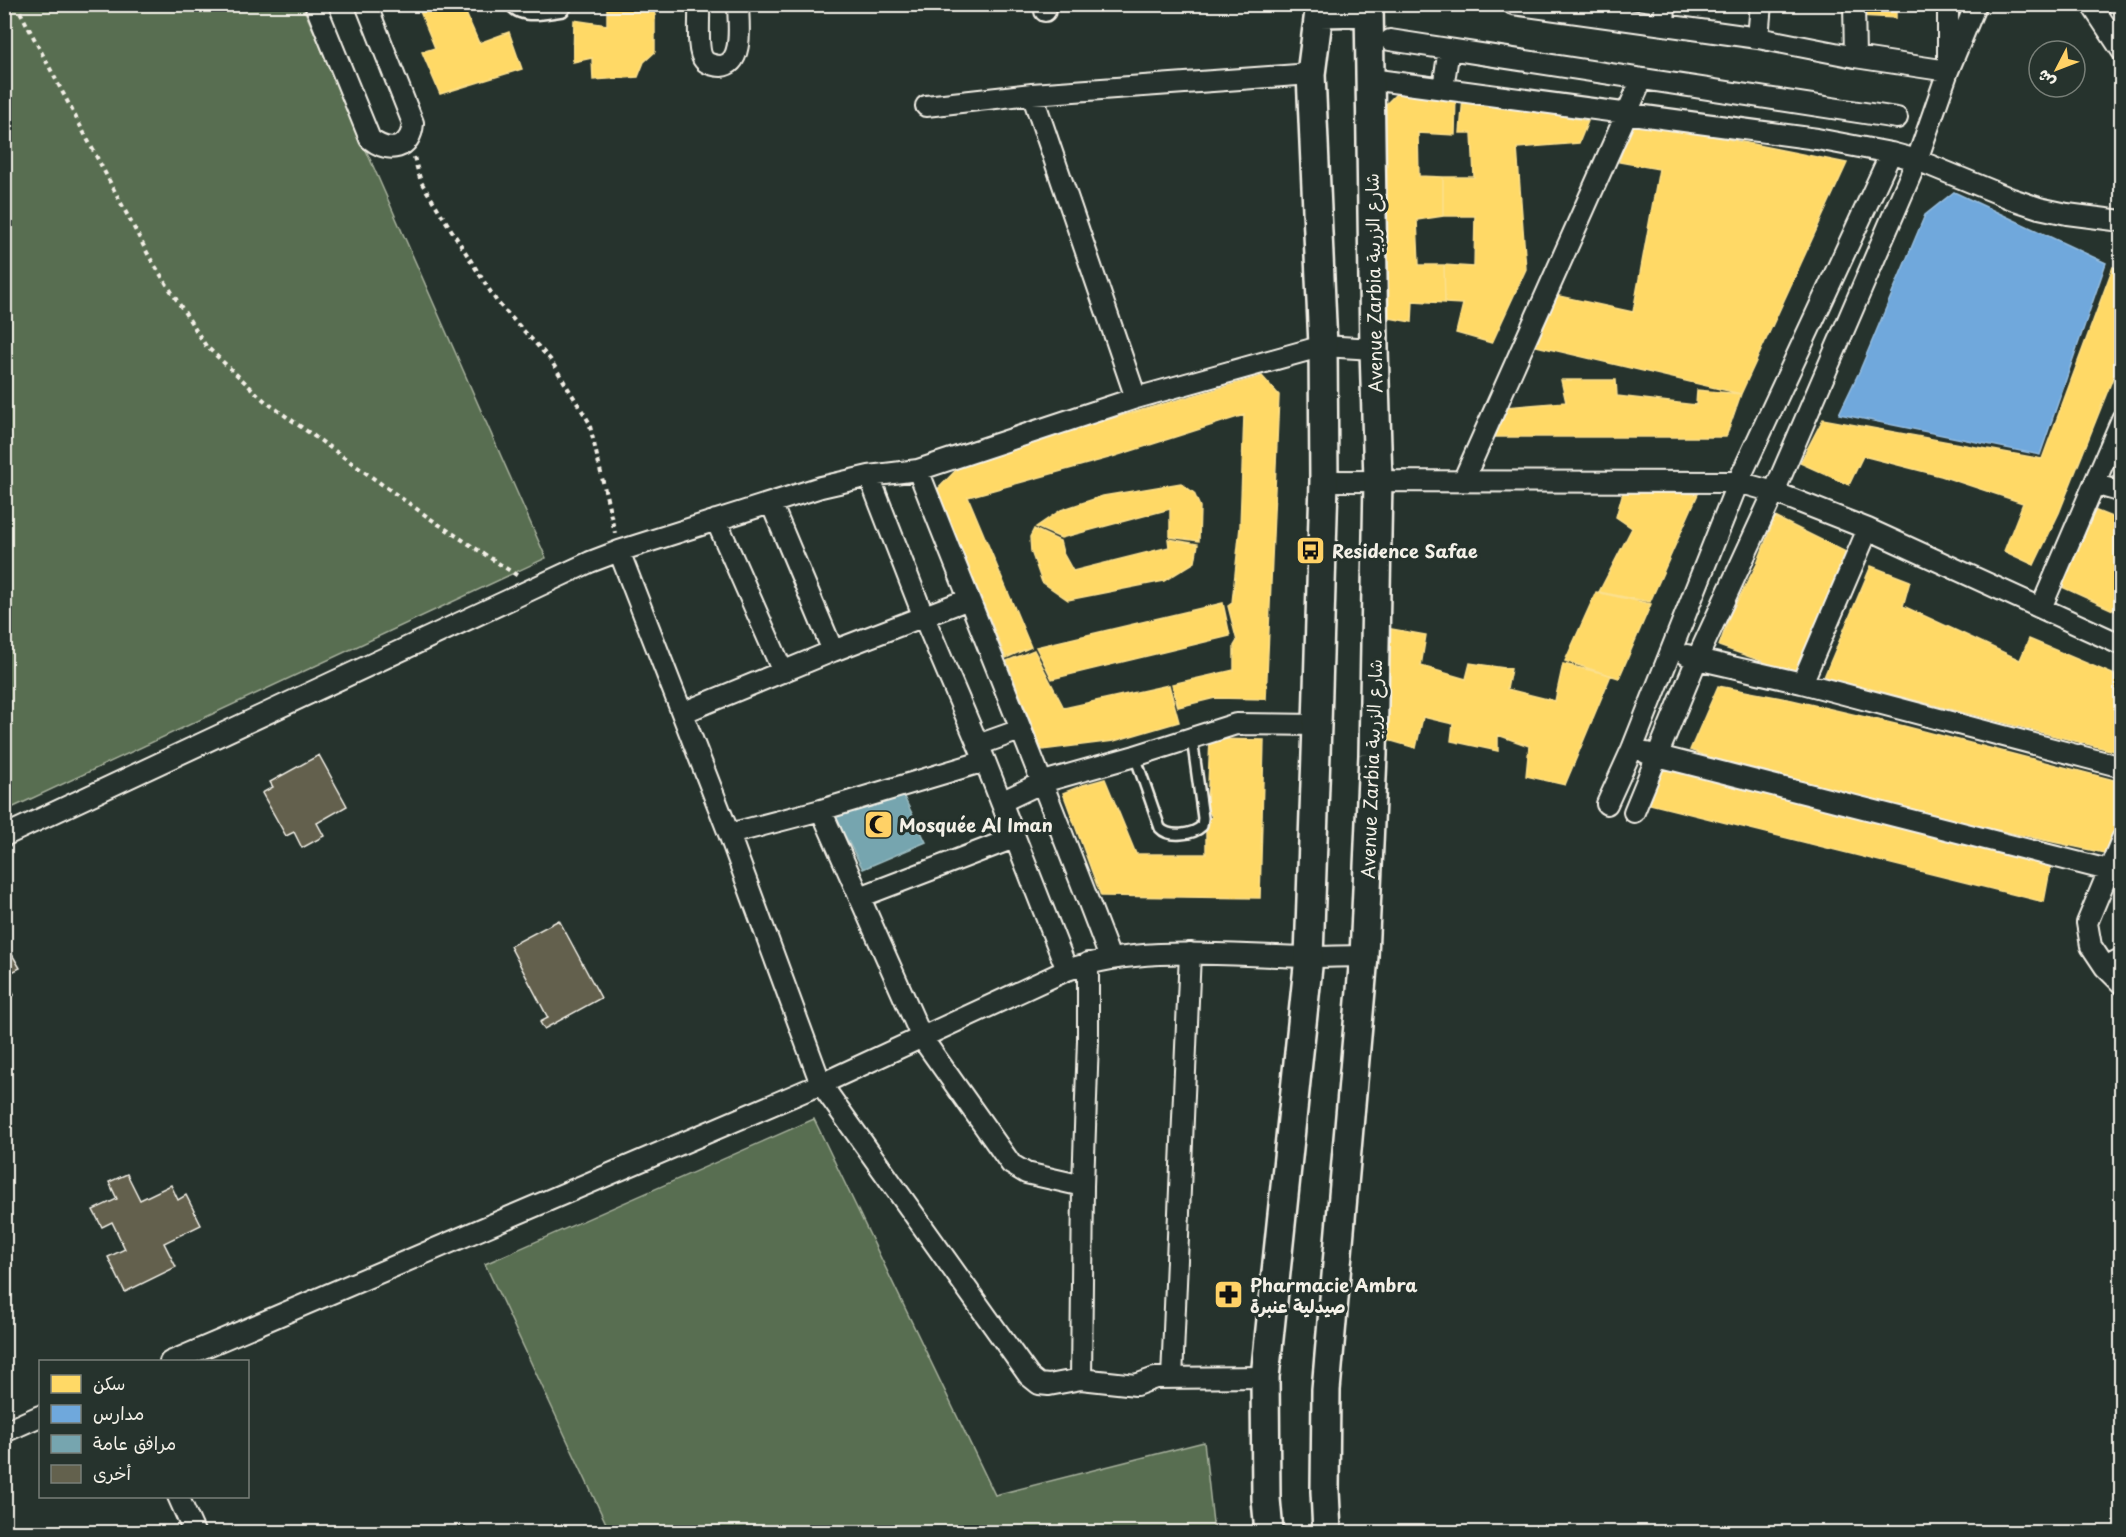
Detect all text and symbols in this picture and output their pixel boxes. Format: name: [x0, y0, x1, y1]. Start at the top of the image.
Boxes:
north arrow: [2027, 39, 2087, 99]
text: ش: [2030, 65, 2060, 94]
street label: Avenue Zarbia شارع الزربية: [1358, 173, 1388, 393]
bus stop icon: Residence Safae: [1295, 534, 1327, 566]
place label: Residence Safae: [1332, 537, 1478, 564]
street label: Avenue Zarbia شارع الزربية: [1354, 659, 1388, 879]
mosque icon: Mosquée Al Iman: [862, 808, 894, 840]
place label: Mosquée Al Iman: [899, 811, 1053, 838]
place label: Pharmacie Ambra صيدلية عنبرة: [1250, 1271, 1418, 1319]
pharmacy icon: Pharmacie Ambra صيدلية عنبرة: [1213, 1278, 1245, 1310]
legend: [39, 1360, 249, 1498]
text: سكن: [93, 1369, 125, 1396]
text: مدارس: [93, 1399, 144, 1426]
text: مرافق عامة: [93, 1429, 176, 1456]
text: أخرى: [93, 1459, 131, 1486]

